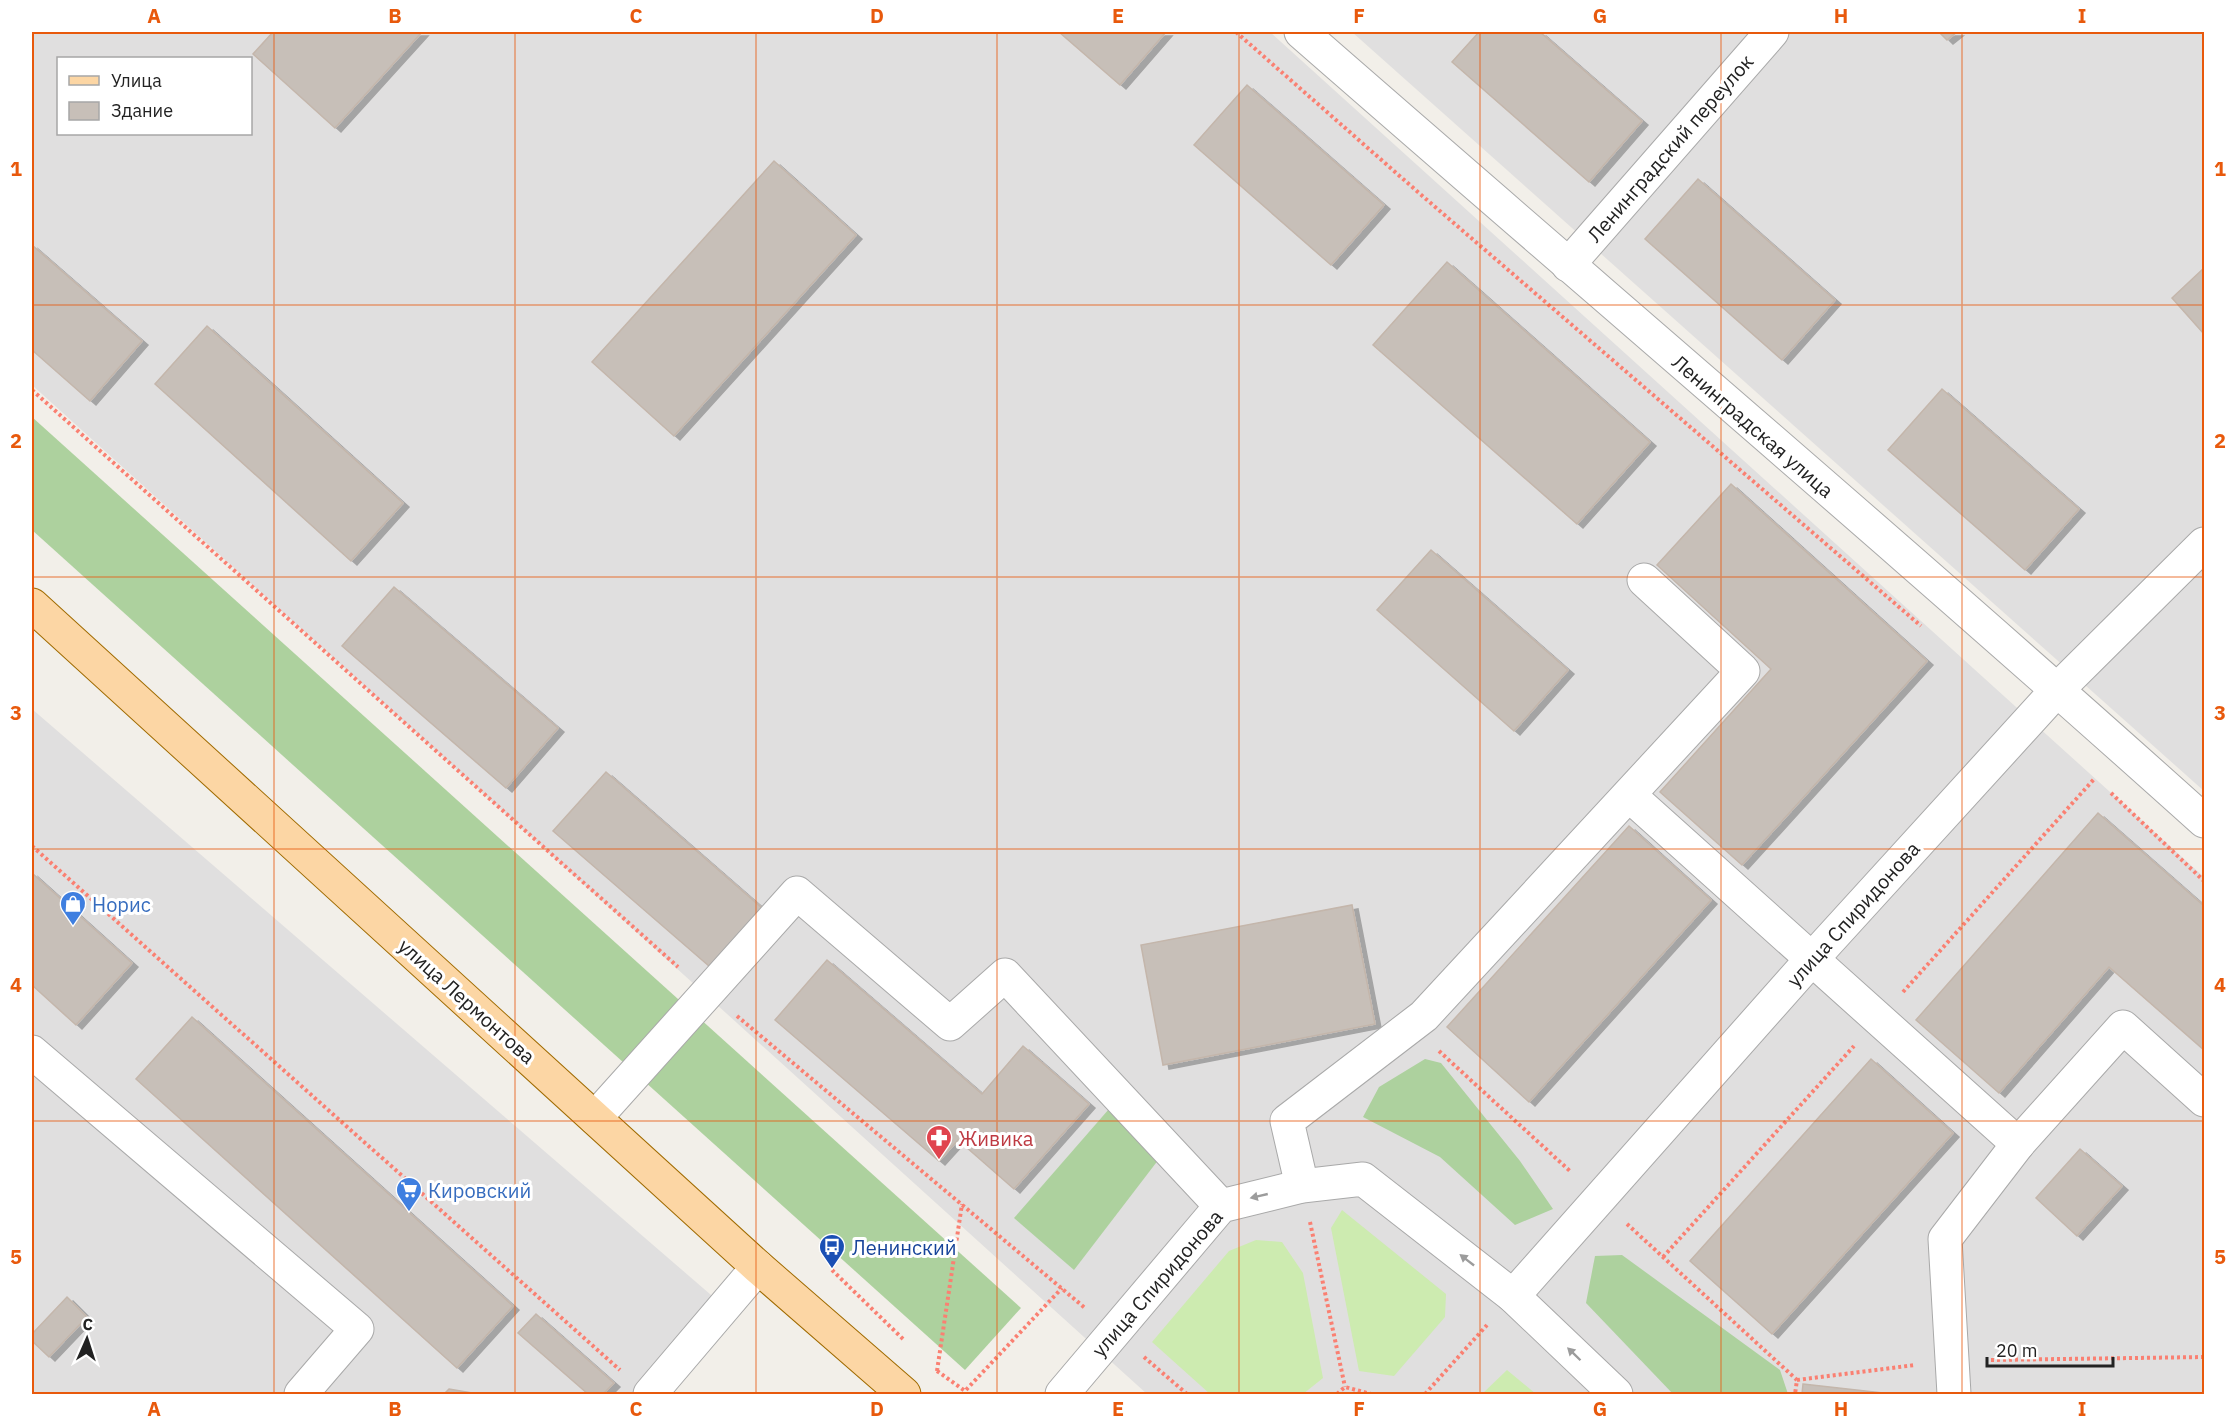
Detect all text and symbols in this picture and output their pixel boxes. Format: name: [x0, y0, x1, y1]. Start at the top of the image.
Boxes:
text: A: [147, 2, 161, 29]
text: B: [388, 2, 402, 29]
text: C: [629, 2, 643, 29]
text: D: [870, 2, 884, 29]
text: E: [1112, 2, 1124, 29]
text: F: [1353, 2, 1365, 29]
text: G: [1593, 2, 1607, 29]
text: H: [1834, 2, 1848, 29]
text: I: [2078, 2, 2086, 29]
street label: Ленинградский переулок: [1581, 48, 1759, 248]
legend: [57, 57, 252, 135]
text: Улица: [111, 69, 162, 92]
text: Здание: [111, 99, 173, 122]
text: 1: [10, 155, 22, 182]
text: 1: [2214, 155, 2226, 182]
street label: Ленинградская улица: [1667, 348, 1840, 504]
text: 2: [10, 427, 22, 454]
text: 2: [2214, 427, 2226, 454]
text: 3: [10, 699, 22, 726]
text: 3: [2214, 699, 2226, 726]
street label: улица Спиридонова: [1780, 835, 1926, 993]
shop icon: Норис: [58, 889, 88, 927]
place label: Норис: [92, 891, 151, 918]
street label: улица Лермонтова: [393, 932, 541, 1070]
text: 4: [10, 971, 22, 998]
text: 4: [2214, 971, 2226, 998]
pharmacy icon: Живика: [924, 1123, 954, 1161]
place label: Живика: [958, 1125, 1034, 1152]
supermarket icon: Кировский: [394, 1175, 424, 1213]
place label: Кировский: [428, 1177, 531, 1204]
one-way arrow: [1250, 1192, 1268, 1202]
street label: улица Спиридонова: [1085, 1203, 1229, 1362]
bus stop icon: Ленинский: [817, 1232, 847, 1270]
place label: Ленинский: [852, 1234, 957, 1261]
text: 5: [10, 1243, 22, 1270]
text: 5: [2214, 1243, 2226, 1270]
one-way arrow: [1459, 1253, 1475, 1266]
north arrow: [57, 1309, 117, 1369]
text: С: [82, 1314, 94, 1334]
scale bar: [1987, 1330, 2113, 1368]
text: 20 m: [1996, 1339, 2038, 1362]
one-way arrow: [1566, 1347, 1581, 1361]
text: A: [147, 1395, 161, 1422]
text: B: [388, 1395, 402, 1422]
text: C: [629, 1395, 643, 1422]
text: D: [870, 1395, 884, 1422]
text: E: [1112, 1395, 1124, 1422]
text: F: [1353, 1395, 1365, 1422]
text: G: [1593, 1395, 1607, 1422]
text: H: [1834, 1395, 1848, 1422]
text: I: [2078, 1395, 2086, 1422]

